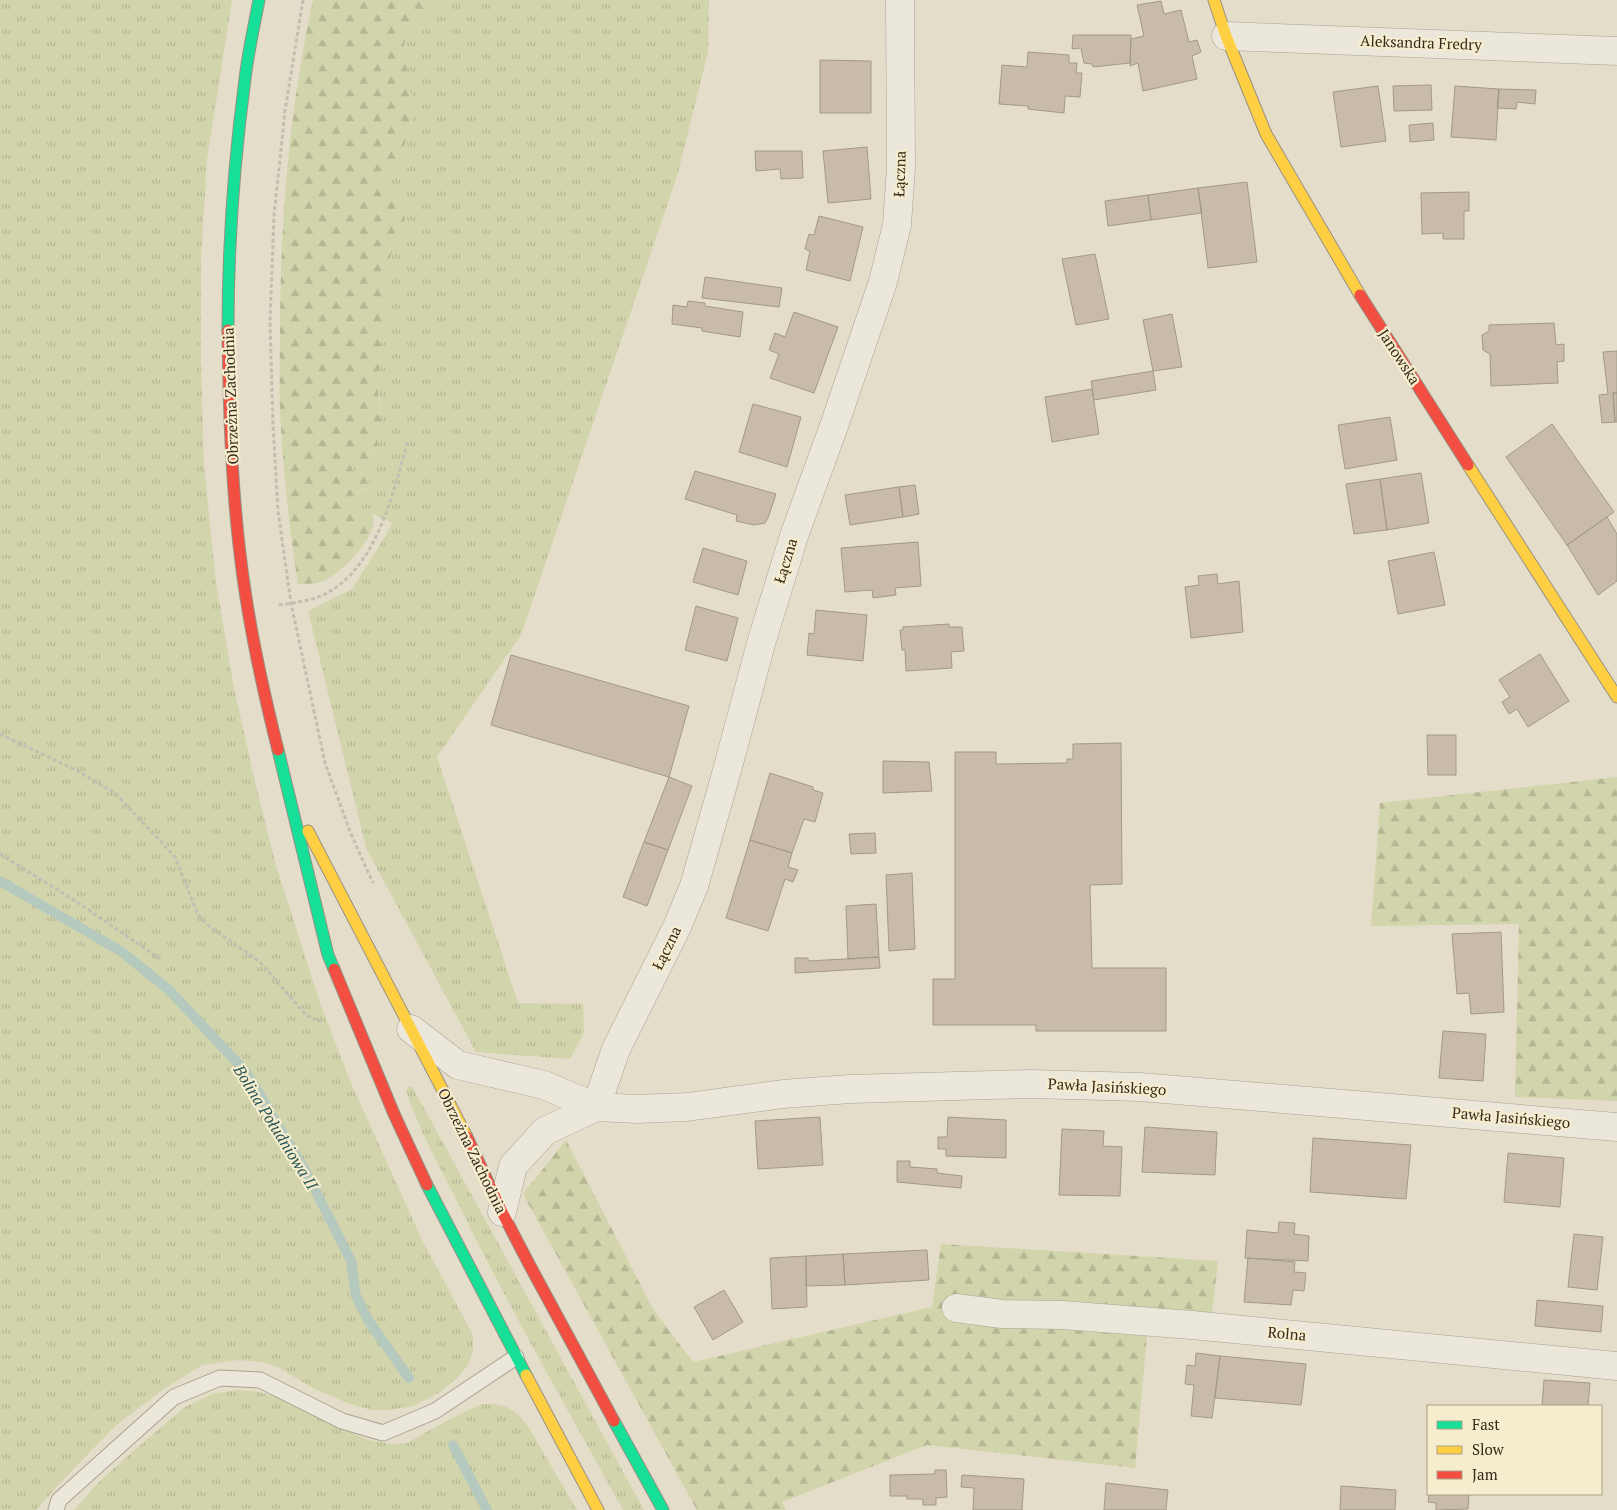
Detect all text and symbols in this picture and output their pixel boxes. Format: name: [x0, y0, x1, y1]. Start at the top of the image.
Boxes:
street label: Aleksandra Fredry: [1360, 30, 1483, 54]
street label: Łączna: [888, 150, 910, 197]
street label: Janowska: [1374, 325, 1425, 388]
street label: Obrzeżna Zachodnia: [218, 327, 242, 465]
street label: Łączna: [769, 535, 802, 586]
street label: Łączna: [647, 922, 685, 973]
water label: Bolina Południowa II: [228, 1060, 324, 1195]
street label: Pawła Jasińskiego: [1047, 1073, 1167, 1099]
street label: Obrzeżna Zachodnia: [434, 1085, 512, 1217]
street label: Pawła Jasińskiego: [1451, 1102, 1571, 1132]
street label: Rolna: [1267, 1321, 1308, 1345]
legend: [1427, 1405, 1602, 1495]
text: Fast: [1472, 1414, 1500, 1434]
text: Slow: [1472, 1439, 1505, 1459]
text: Jam: [1472, 1464, 1498, 1484]

